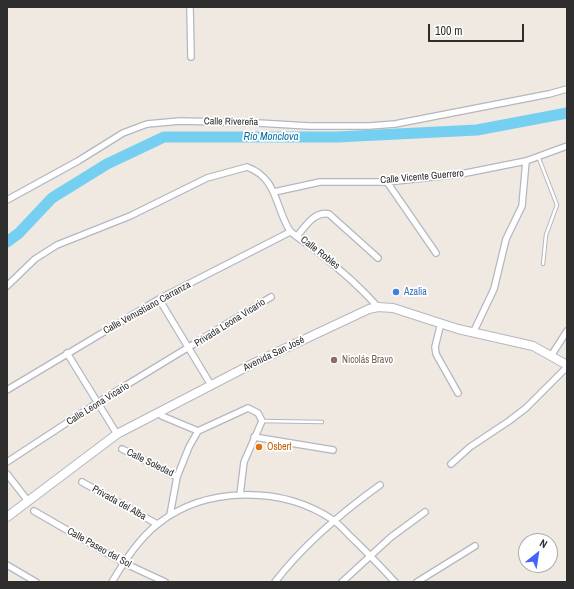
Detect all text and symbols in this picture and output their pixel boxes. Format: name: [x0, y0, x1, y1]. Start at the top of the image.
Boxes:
scale bar: [430, 16, 526, 42]
text: 100 m: [435, 23, 462, 39]
street label: Calle Rivereña: [204, 116, 258, 128]
water label: Río Monclova: [243, 130, 299, 144]
street label: Calle Vicente Guerrero: [380, 167, 464, 187]
street label: Calle Robles: [298, 234, 342, 272]
street label: Calle Venustiano Carranza: [101, 279, 193, 337]
place label: Azalia: [404, 286, 427, 298]
marker: Azalia: [391, 287, 401, 297]
street label: Privada Leona Vicario: [192, 296, 268, 350]
street label: Avenida San José: [242, 334, 306, 374]
place label: Nicolás Bravo: [342, 354, 393, 366]
marker: Nicolás Bravo: [329, 355, 339, 365]
street label: Calle Leona Vicario: [64, 380, 132, 428]
place label: Osbert: [267, 441, 292, 453]
marker: Osbert: [254, 442, 264, 452]
street label: Calle Soledad: [124, 446, 176, 480]
street label: Privada del Alba: [90, 483, 148, 523]
street label: Calle Paseo del Sol: [65, 525, 133, 571]
north arrow: [518, 533, 558, 573]
text: N: [537, 536, 550, 551]

